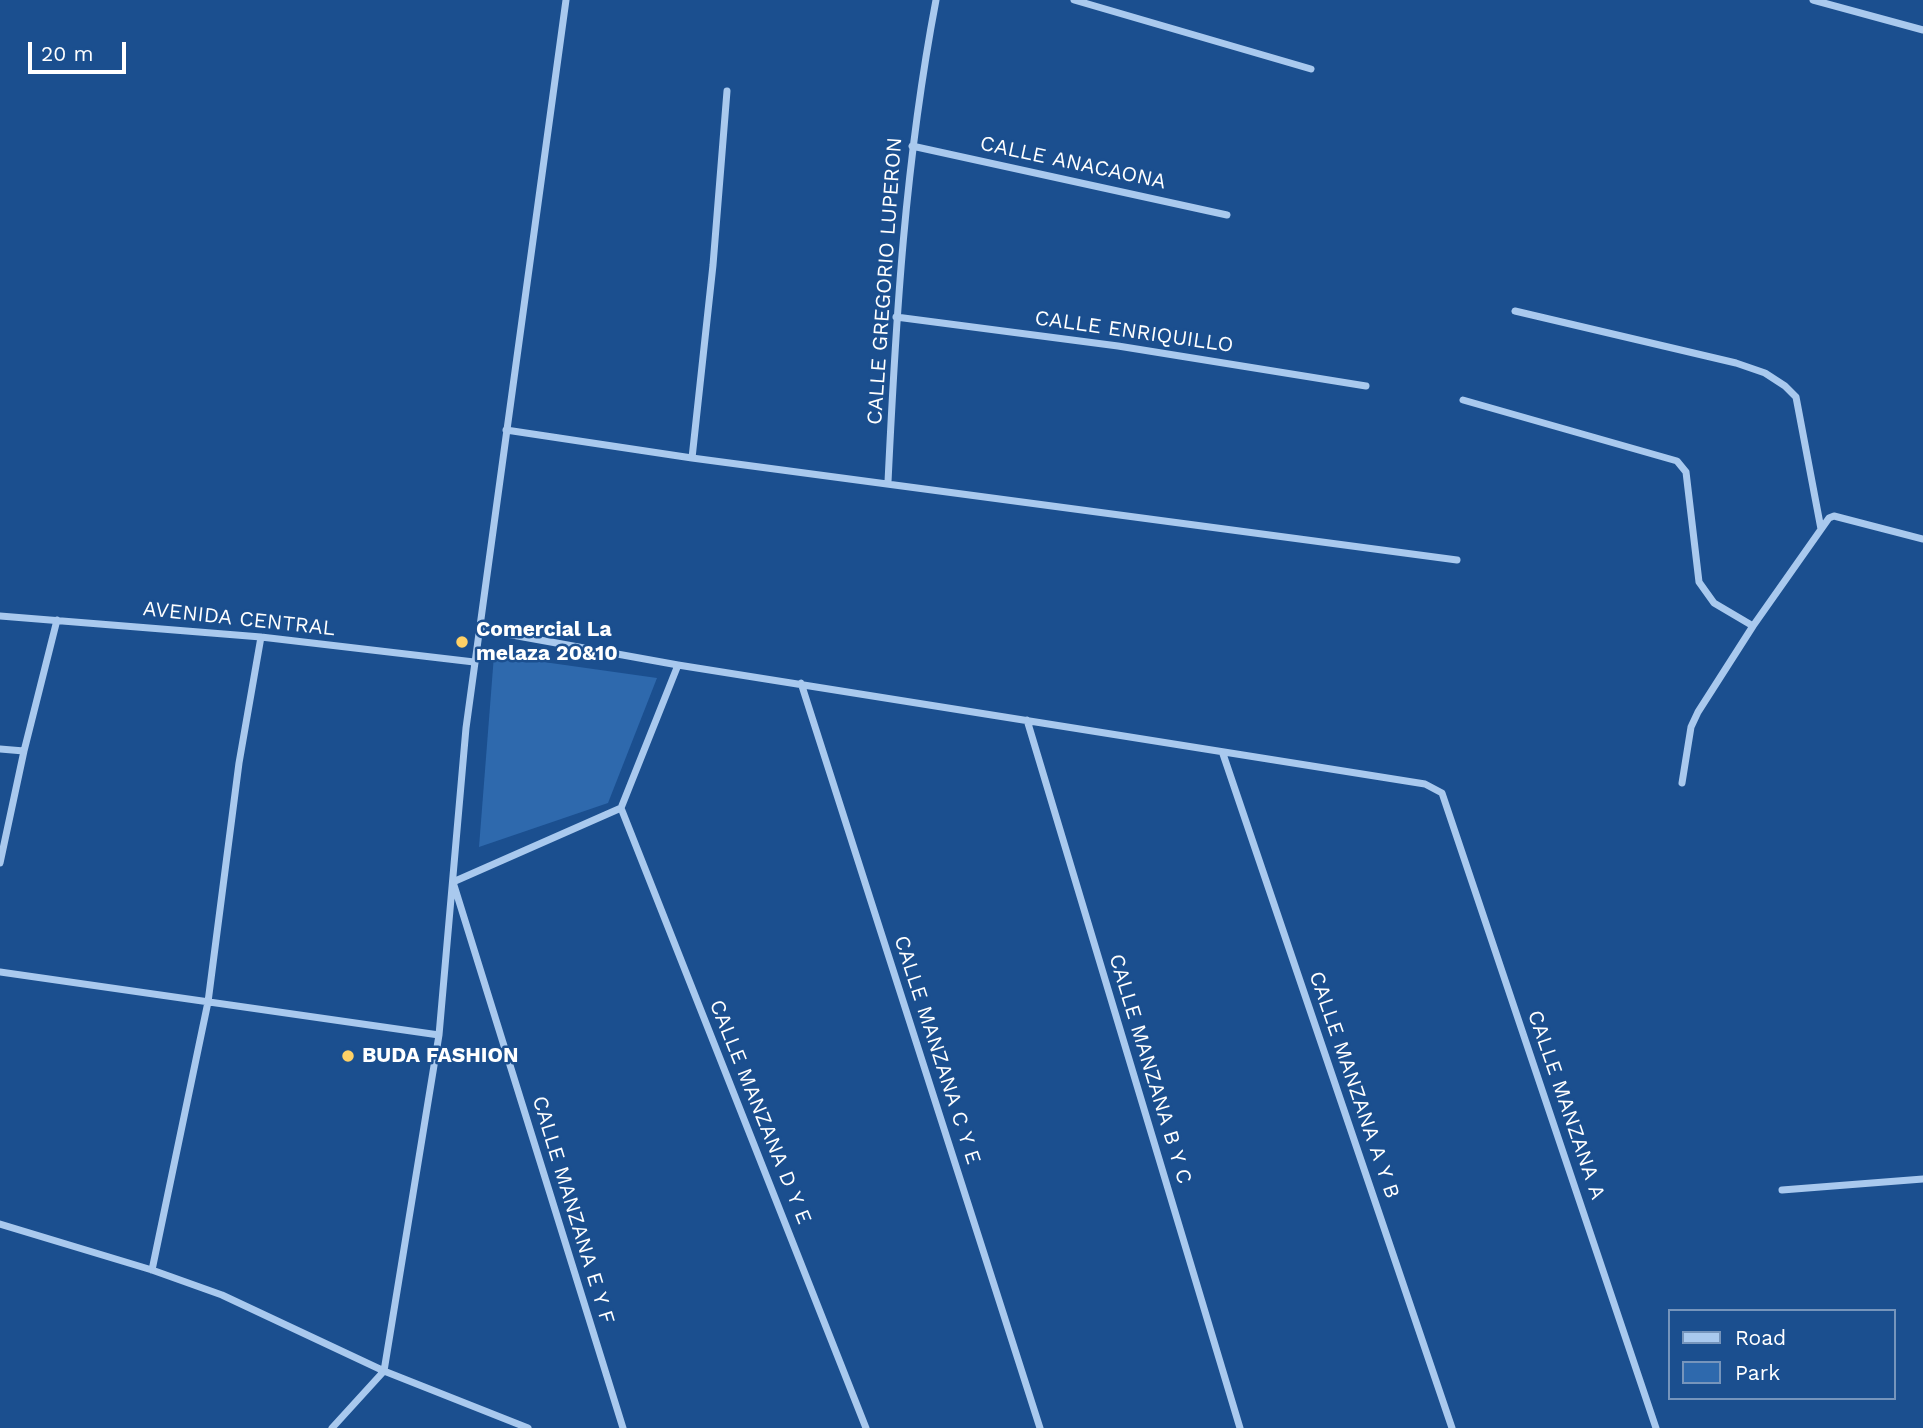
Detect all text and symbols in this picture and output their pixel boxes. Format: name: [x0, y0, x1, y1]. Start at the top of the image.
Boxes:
scale bar: [32, 28, 130, 72]
text: 20 m: [41, 41, 93, 66]
street label: CALLE ANACAONA: [978, 131, 1168, 195]
street label: CALLE GREGORIO LUPERON: [862, 136, 908, 426]
street label: CALLE ENRIQUILLO: [1033, 306, 1235, 358]
street label: AVENIDA CENTRAL: [142, 596, 336, 642]
place label: Comercial La melaza 20&10: [476, 617, 618, 667]
marker: Comercial La melaza 20&10: [454, 634, 470, 650]
street label: CALLE MANZANA C Y E: [888, 933, 986, 1167]
street label: CALLE MANZANA B Y C: [1103, 951, 1197, 1187]
street label: CALLE MANZANA A Y B: [1303, 968, 1405, 1202]
street label: CALLE MANZANA D Y E: [703, 996, 817, 1228]
street label: CALLE MANZANA A: [1522, 1007, 1610, 1203]
place label: BUDA FASHION: [362, 1043, 519, 1069]
marker: BUDA FASHION: [340, 1048, 356, 1064]
street label: CALLE MANZANA E Y F: [526, 1093, 620, 1327]
legend: [1668, 1309, 1895, 1400]
text: Road: [1735, 1325, 1786, 1350]
text: Park: [1735, 1360, 1780, 1385]

